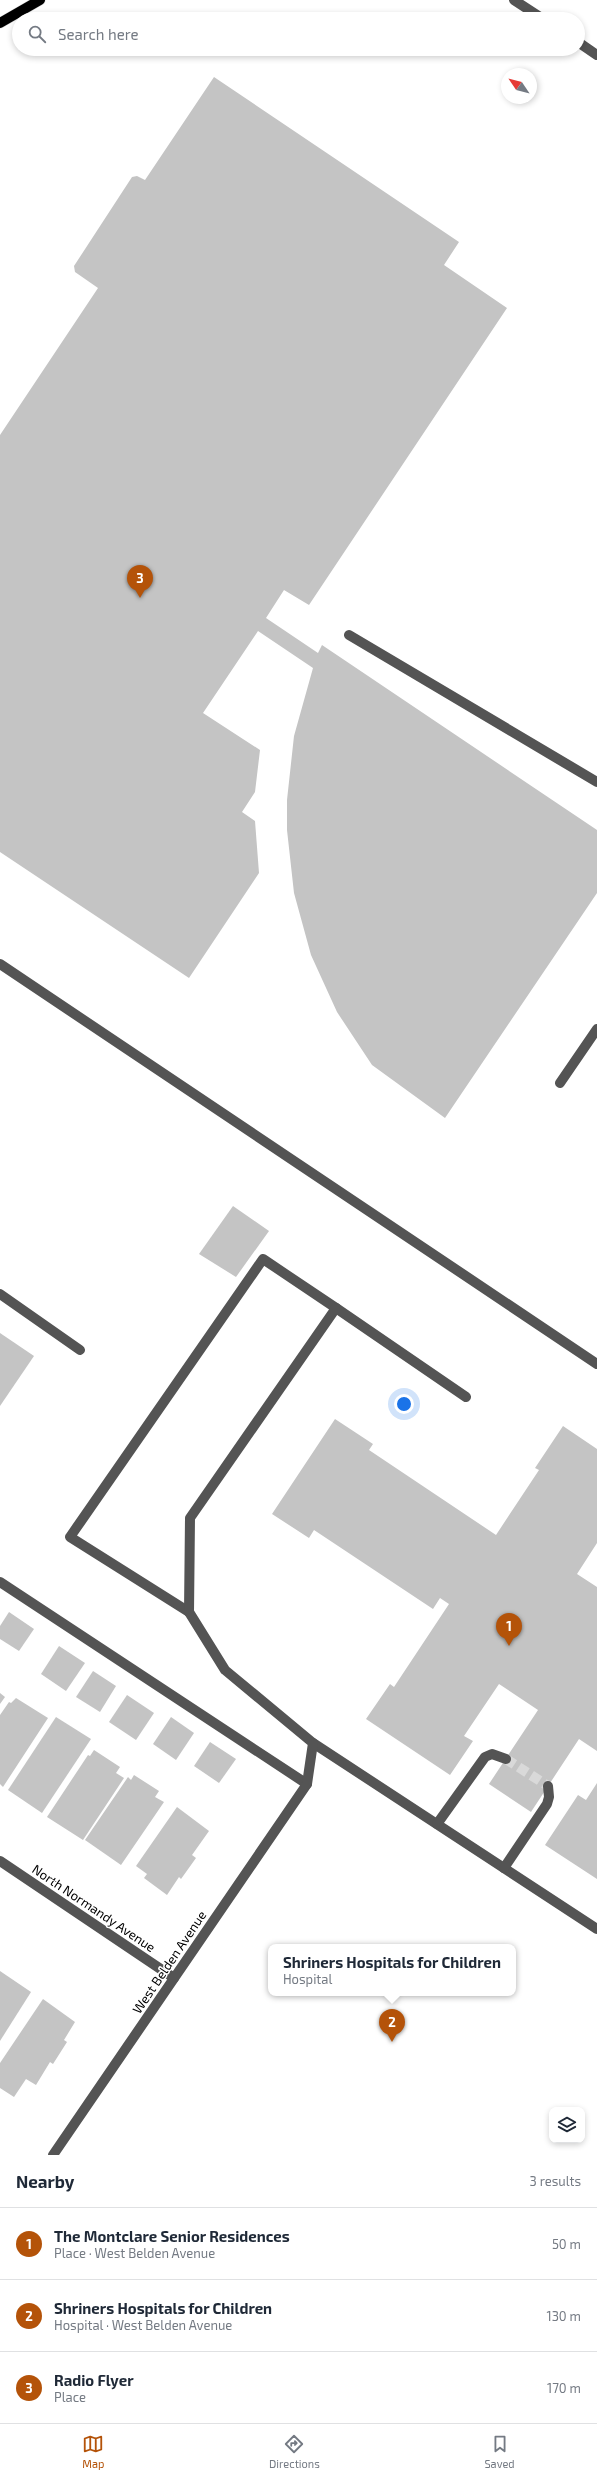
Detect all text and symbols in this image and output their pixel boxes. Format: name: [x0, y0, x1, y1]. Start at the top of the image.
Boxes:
search box: [12, 12, 585, 56]
icon: search: [26, 23, 48, 45]
text: Search here: [58, 25, 139, 43]
north arrow: [501, 68, 537, 104]
pin: 3: [127, 565, 153, 598]
your location: [394, 1394, 414, 1414]
pin: 1: [496, 1613, 522, 1646]
street label: North Normandy Avenue: [29, 1861, 159, 1955]
street label: West Belden Avenue: [129, 1908, 209, 2016]
popup: [268, 1944, 516, 1996]
text: Shriners Hospitals for Children: [283, 1953, 501, 1971]
text: Hospital: [283, 1971, 332, 1987]
pin: 2: [379, 2009, 405, 2042]
map controls: [549, 2107, 585, 2143]
button: layers: [549, 2107, 585, 2143]
text: Nearby: [16, 2171, 74, 2191]
text: 3 results: [530, 2173, 581, 2189]
text: The Montclare Senior Residences: [54, 2227, 290, 2245]
text: 1: [26, 2236, 32, 2252]
text: 50 m: [552, 2236, 581, 2252]
text: Place · West Belden Avenue: [54, 2245, 215, 2261]
text: Shriners Hospitals for Children: [54, 2299, 272, 2317]
text: 2: [25, 2308, 33, 2324]
text: 130 m: [546, 2308, 581, 2324]
text: Hospital · West Belden Avenue: [54, 2317, 232, 2333]
text: Radio Flyer: [54, 2371, 134, 2389]
text: 3: [25, 2380, 33, 2396]
text: 170 m: [547, 2380, 581, 2396]
text: Place: [54, 2389, 86, 2405]
tab: Map: [82, 2433, 104, 2470]
tab: Directions: [269, 2433, 320, 2470]
tab: Saved: [484, 2433, 515, 2470]

